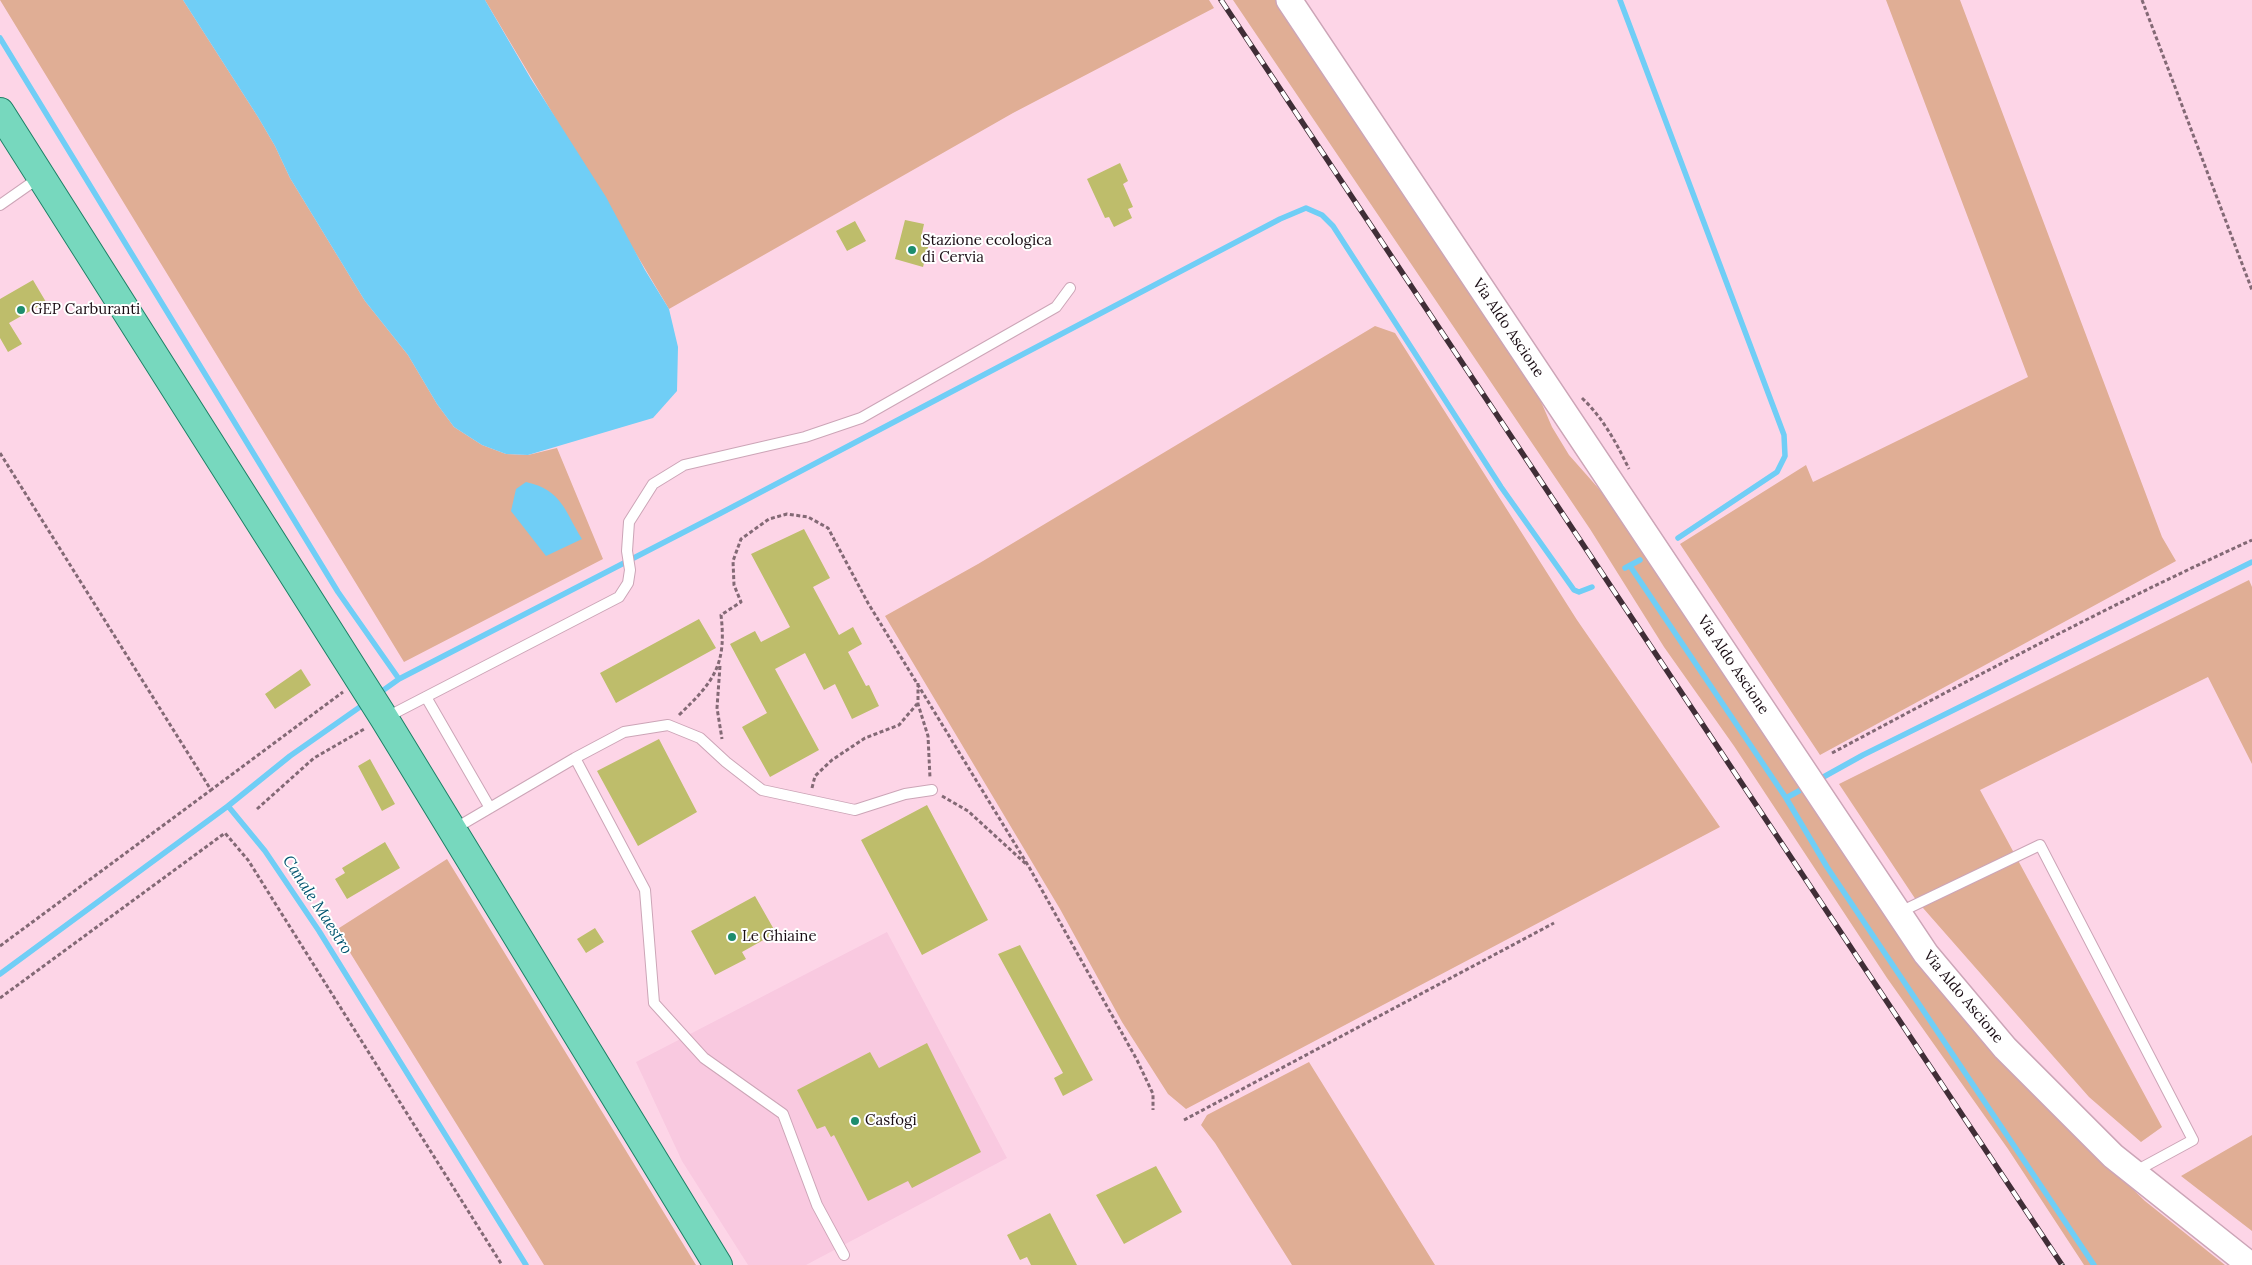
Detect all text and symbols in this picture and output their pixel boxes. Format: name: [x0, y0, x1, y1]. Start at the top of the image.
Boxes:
place label: Stazione ecologica di Cervia: [922, 232, 1052, 267]
marker: Stazione ecologica di Cervia: [906, 244, 918, 256]
street label: Via Aldo Ascione: [1468, 275, 1548, 381]
place label: GEP Carburanti: [31, 301, 140, 319]
marker: GEP Carburanti: [15, 304, 27, 316]
street label: Via Aldo Ascione: [1693, 612, 1773, 718]
water label: Canale Maestro: [278, 852, 356, 958]
place label: Le Ghiaine: [742, 928, 817, 946]
marker: Le Ghiaine: [726, 931, 738, 943]
street label: Via Aldo Ascione: [1919, 947, 2007, 1047]
place label: Casfogi: [865, 1112, 917, 1130]
marker: Casfogi: [849, 1115, 861, 1127]

